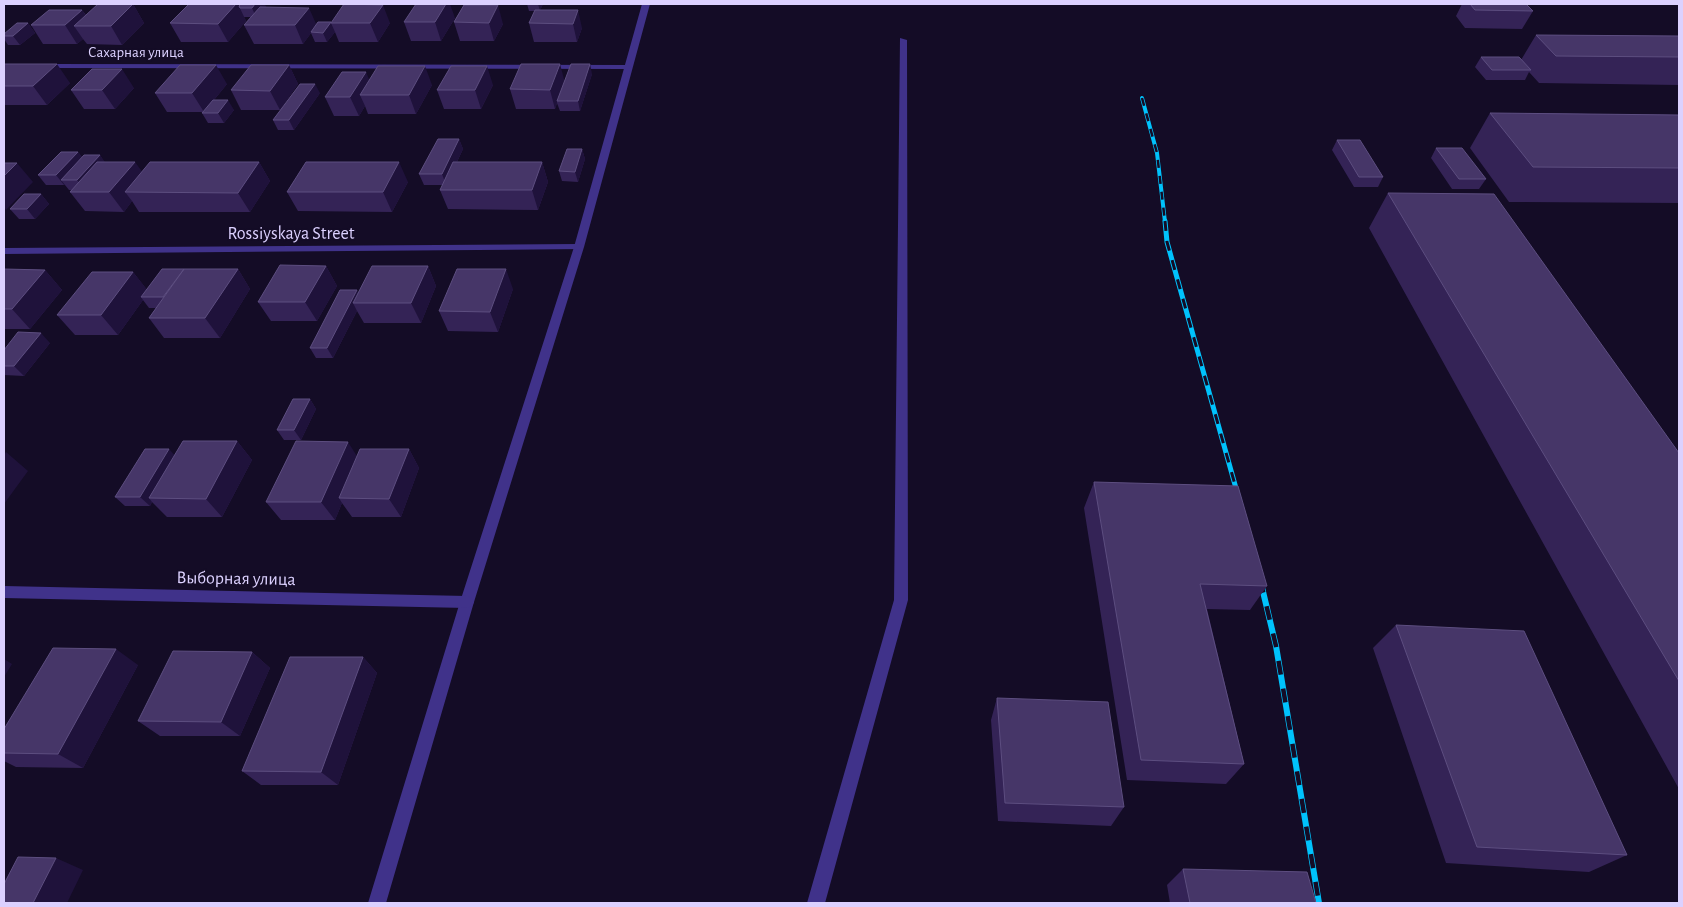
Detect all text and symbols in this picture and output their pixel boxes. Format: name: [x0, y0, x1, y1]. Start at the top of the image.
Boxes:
street label: Сахарная улица: [88, 45, 184, 60]
street label: Rossiyskaya Street: [227, 225, 355, 243]
street label: Выборная улица: [176, 568, 296, 589]

